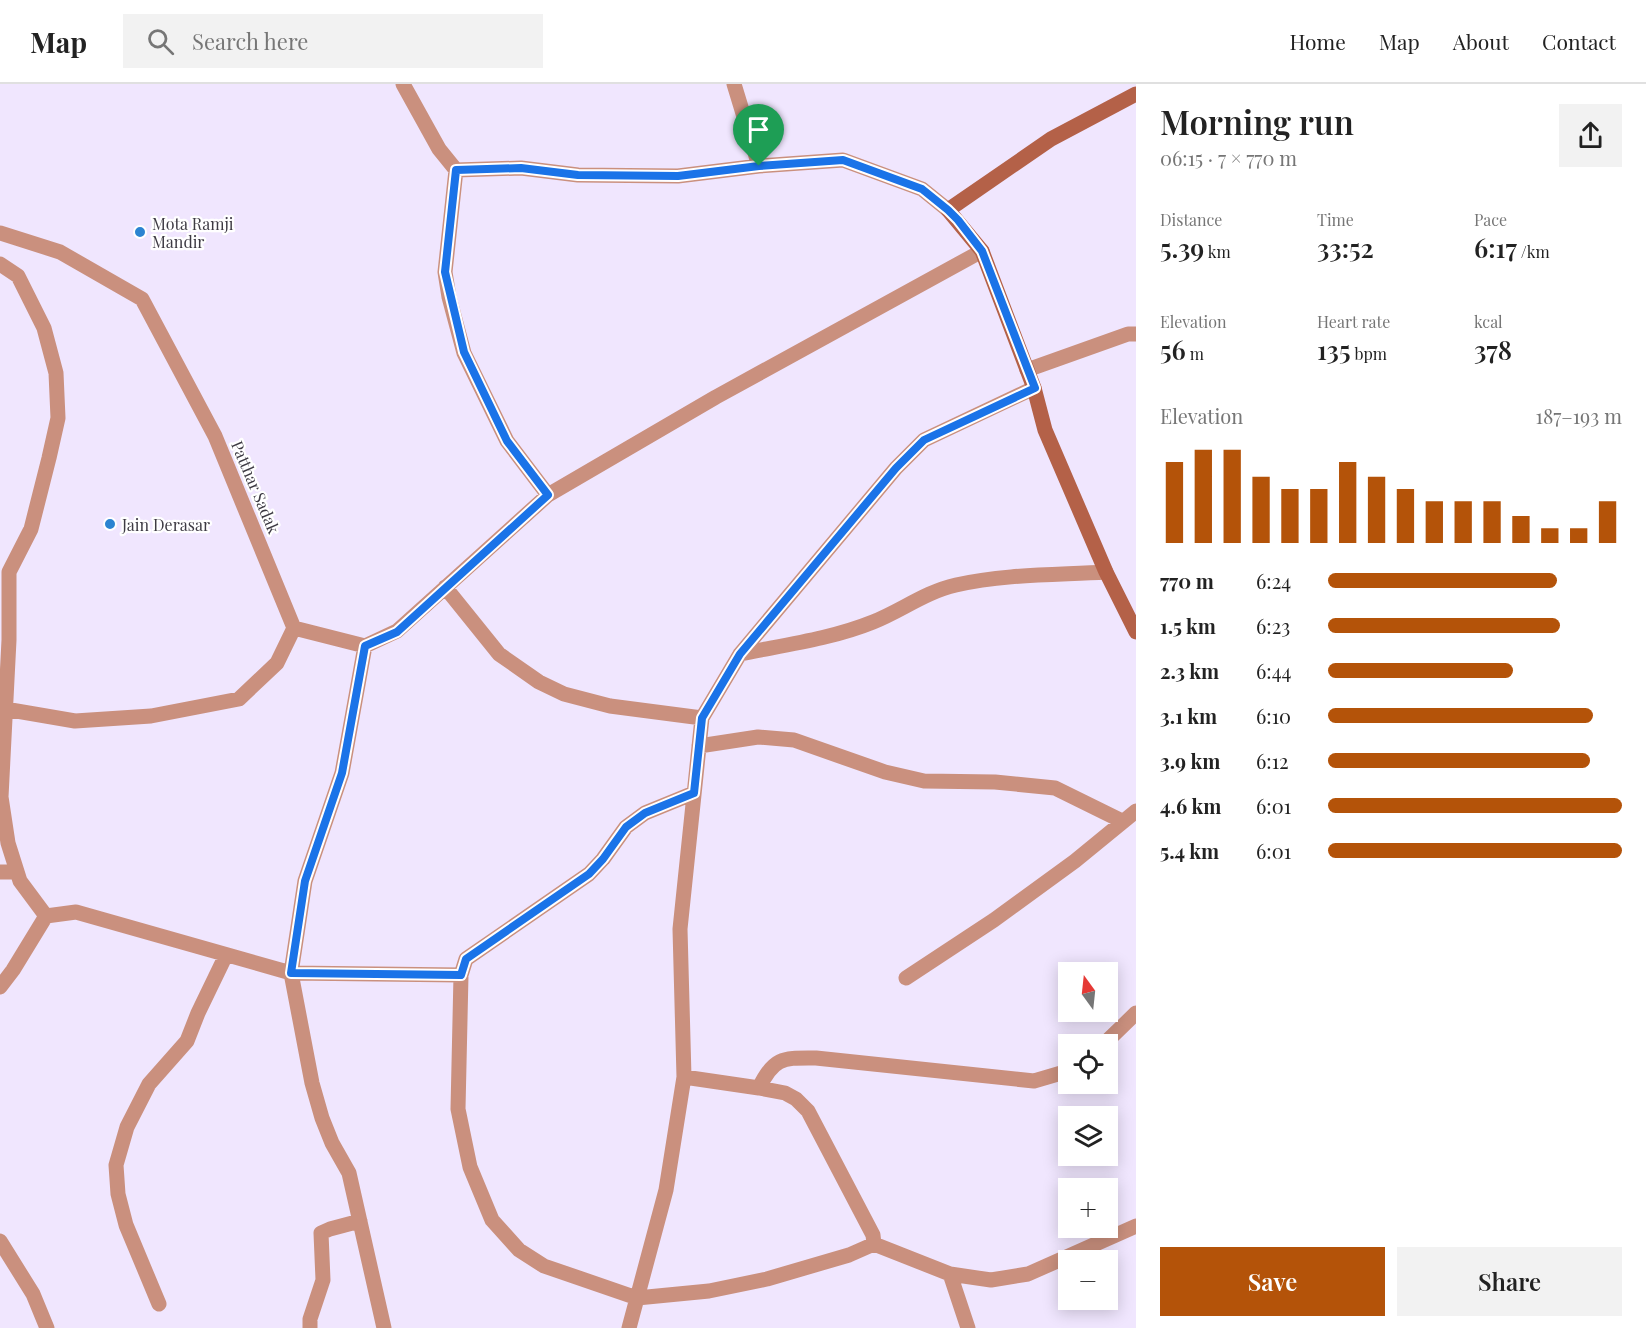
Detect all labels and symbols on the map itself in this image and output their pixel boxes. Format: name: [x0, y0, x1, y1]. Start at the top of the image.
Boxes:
pin: [733, 104, 784, 166]
place label: Mota Ramji Mandir: [152, 213, 234, 252]
marker: Mota Ramji Mandir: [133, 225, 147, 239]
street label: Patthar Sadak: [227, 437, 285, 537]
place label: Jain Derasar: [121, 514, 210, 535]
marker: Jain Derasar: [103, 517, 117, 531]
north arrow: [1058, 962, 1118, 1022]

